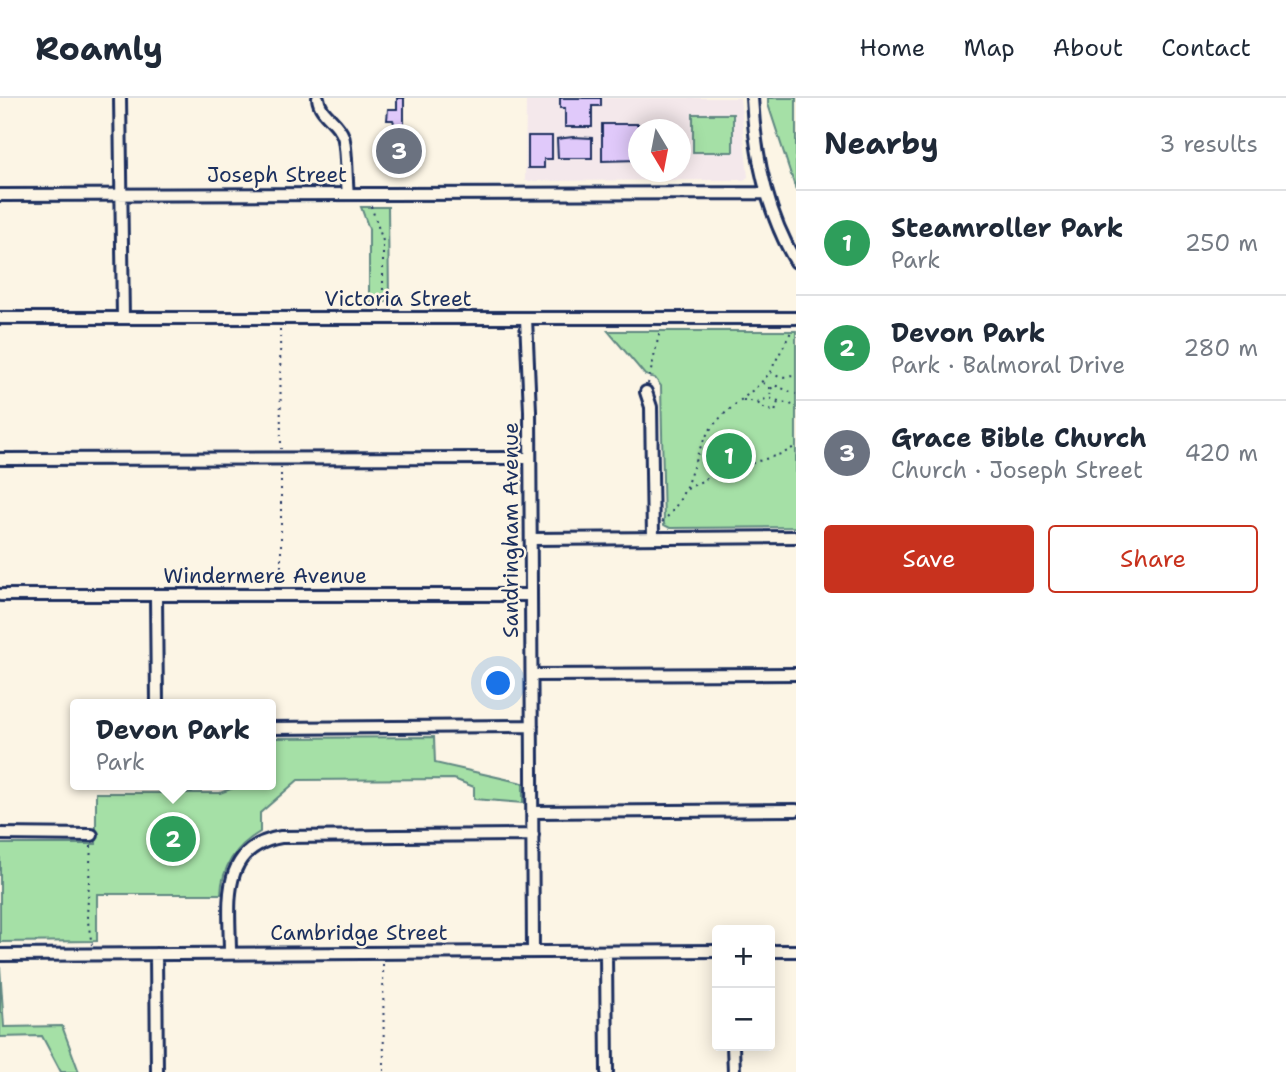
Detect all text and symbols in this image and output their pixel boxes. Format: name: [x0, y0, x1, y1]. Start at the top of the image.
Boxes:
text: Roamly: [35, 26, 163, 71]
text: Home: [859, 32, 925, 64]
text: Map: [963, 32, 1015, 64]
text: About: [1053, 32, 1123, 64]
text: Contact: [1161, 32, 1251, 64]
north arrow: [628, 119, 691, 182]
text: Nearby: [824, 123, 939, 164]
pin: 3: [376, 125, 422, 177]
text: 3 results: [1159, 129, 1258, 159]
street label: Joseph Street: [207, 161, 347, 189]
text: Steamroller Park: [891, 210, 1124, 245]
text: 1: [842, 228, 852, 258]
text: 250 m: [1185, 228, 1258, 258]
text: Park: [891, 245, 940, 275]
street label: Victoria Street: [324, 285, 472, 313]
text: Devon Park: [891, 315, 1046, 350]
text: 2: [839, 333, 855, 363]
text: 280 m: [1183, 333, 1258, 363]
text: Park · Balmoral Drive: [891, 350, 1125, 380]
text: Grace Bible Church: [891, 420, 1147, 455]
street label: Sandringham Avenue: [497, 422, 525, 638]
pin: 1: [706, 430, 752, 482]
text: 3: [839, 438, 855, 468]
text: 420 m: [1184, 438, 1258, 468]
text: Church · Joseph Street: [891, 455, 1143, 485]
button: Save: [824, 525, 1034, 593]
button: Share: [1048, 525, 1258, 593]
street label: Windermere Avenue: [163, 562, 367, 590]
your location: [481, 666, 515, 700]
popup: [70, 699, 276, 790]
text: Devon Park: [96, 712, 250, 747]
text: Park: [96, 747, 145, 777]
pin: 2: [150, 813, 196, 865]
street label: Cambridge Street: [270, 919, 448, 947]
map controls: [712, 925, 775, 1051]
button: +: [712, 925, 775, 988]
button: −: [712, 988, 775, 1051]

